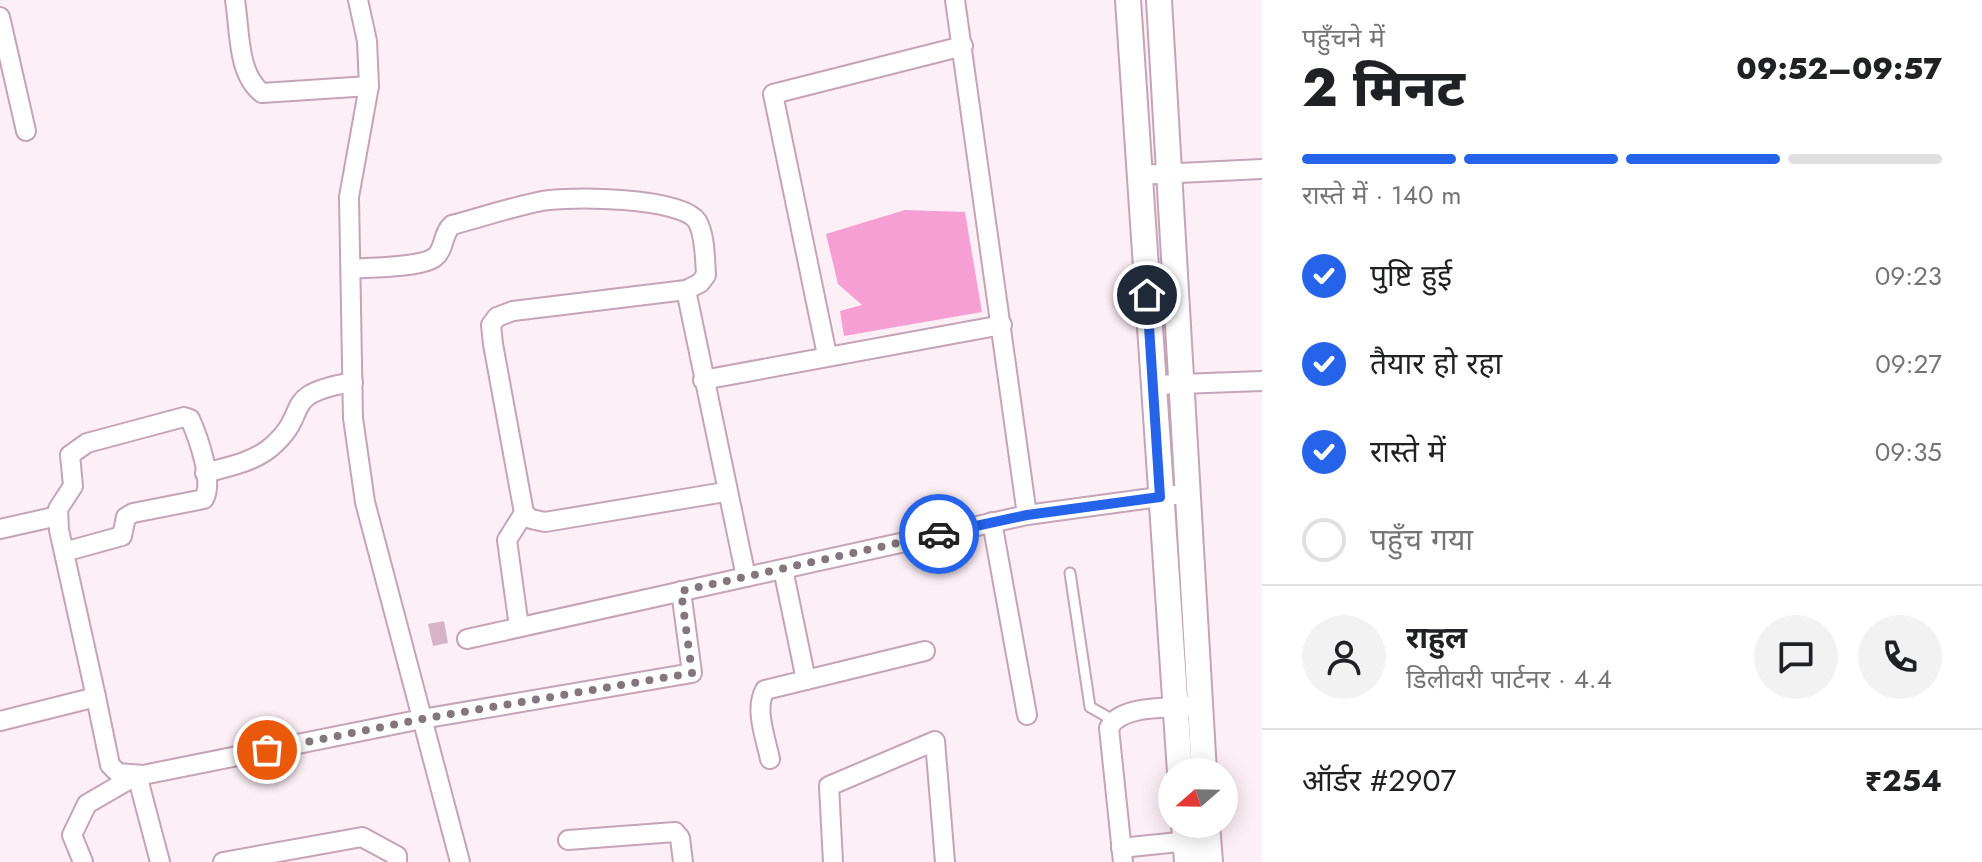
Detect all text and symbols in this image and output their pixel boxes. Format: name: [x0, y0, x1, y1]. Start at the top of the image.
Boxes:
text: पहुँचने में: [1302, 19, 1385, 57]
text: 09:52–09:57: [1736, 47, 1942, 90]
text: 2 मिनट: [1302, 50, 1465, 126]
text: रास्ते में · 140 m: [1302, 176, 1462, 214]
icon: check: [1302, 254, 1346, 298]
text: पुष्टि हुई: [1370, 254, 1452, 297]
text: 09:23: [1875, 257, 1942, 295]
pin: [1113, 261, 1181, 329]
icon: home: [1125, 273, 1169, 317]
icon: check: [1302, 342, 1346, 386]
text: तैयार हो रहा: [1370, 342, 1502, 385]
text: 09:27: [1875, 345, 1942, 383]
icon: check: [1302, 430, 1346, 474]
text: रास्ते में: [1370, 430, 1446, 473]
text: 09:35: [1875, 433, 1942, 471]
courier: [899, 494, 979, 574]
icon: car: [917, 512, 961, 556]
text: पहुँच गया: [1370, 518, 1473, 561]
button: person: [1302, 615, 1386, 699]
button: chat: [1754, 615, 1838, 699]
button: phone: [1858, 615, 1942, 699]
text: राहुल: [1406, 616, 1467, 659]
text: डिलीवरी पार्टनर · 4.4: [1406, 660, 1612, 698]
pin: [233, 716, 301, 784]
icon: bag: [245, 728, 289, 772]
north arrow: [1158, 758, 1238, 838]
map controls: [1158, 758, 1238, 838]
text: ऑर्डर #2907: [1302, 759, 1456, 802]
text: ₹254: [1865, 759, 1942, 802]

